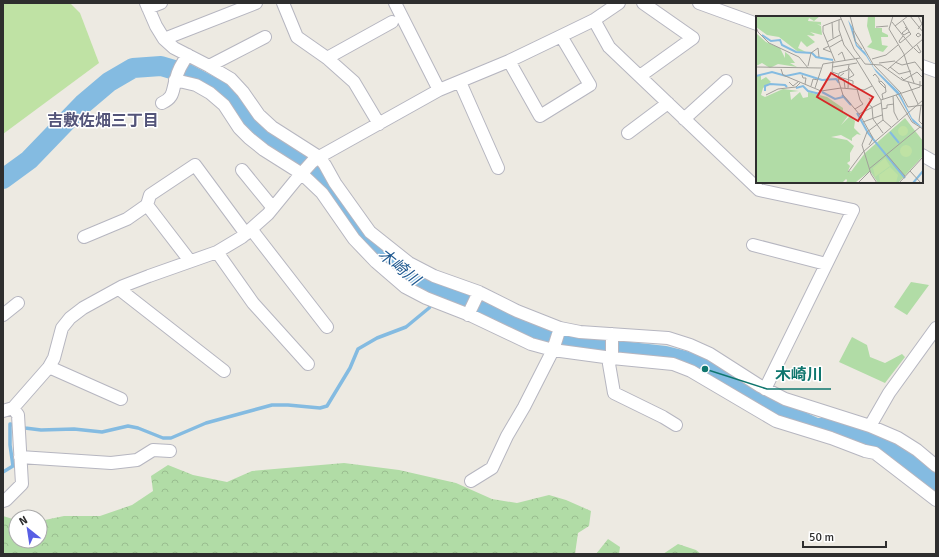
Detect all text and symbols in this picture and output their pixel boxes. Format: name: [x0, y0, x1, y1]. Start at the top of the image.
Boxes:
inset map: [756, 16, 923, 183]
district label: 吉敷佐畑三丁目: [47, 111, 159, 131]
water label: 木崎川: [374, 244, 425, 291]
callout: 木崎川: [767, 361, 831, 389]
text: 木崎川: [775, 365, 823, 385]
north arrow: [8, 509, 48, 549]
text: N: [17, 513, 30, 528]
scale bar: [803, 523, 886, 549]
text: 50 m: [809, 530, 834, 545]

